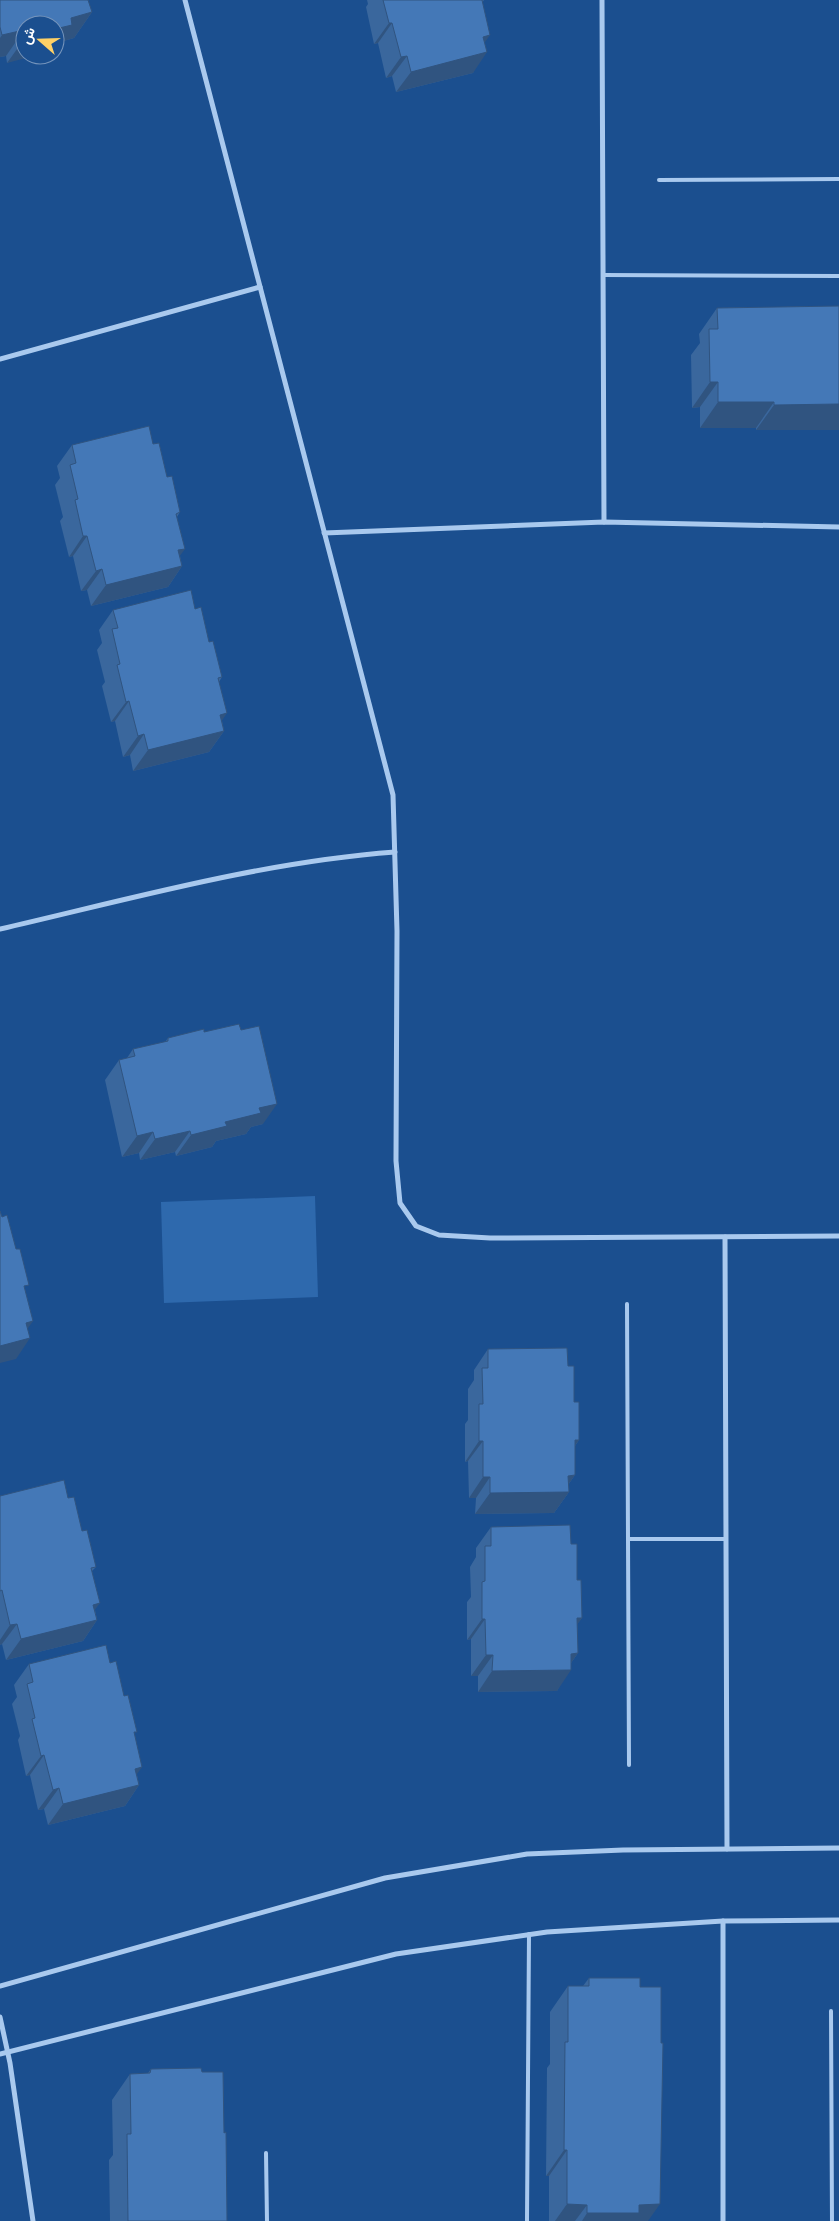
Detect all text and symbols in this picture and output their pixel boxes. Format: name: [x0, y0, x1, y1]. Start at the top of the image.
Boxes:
north arrow: [15, 15, 65, 65]
text: ش: [16, 24, 39, 47]

